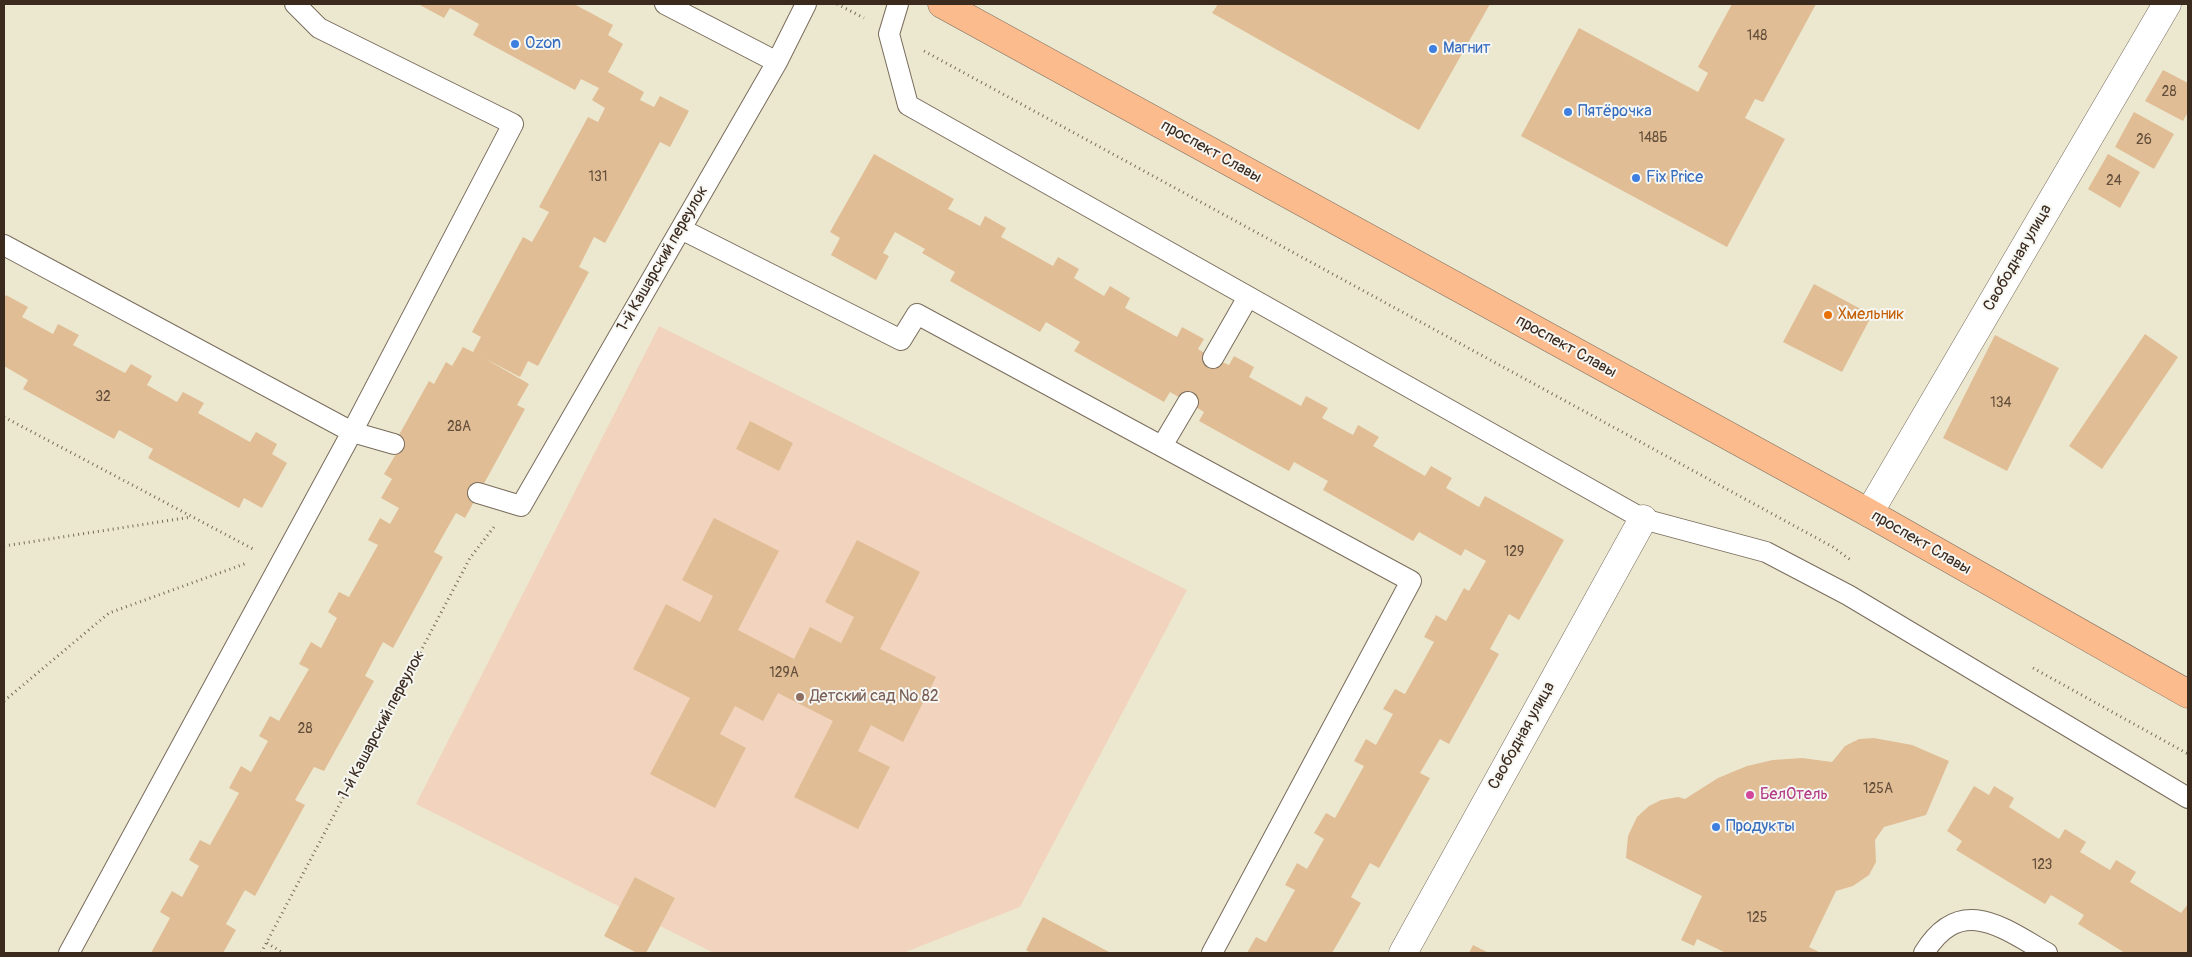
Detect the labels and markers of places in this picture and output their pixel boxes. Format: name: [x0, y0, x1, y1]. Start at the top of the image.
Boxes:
place label: Ozon: [525, 34, 561, 54]
marker: Ozon: [509, 38, 521, 50]
place label: Магнит: [1443, 39, 1491, 59]
marker: Магнит: [1427, 43, 1439, 55]
place label: Пятёрочка: [1578, 102, 1652, 122]
marker: Пятёрочка: [1562, 106, 1574, 118]
place label: Fix Price: [1646, 168, 1703, 188]
marker: Fix Price: [1630, 172, 1642, 184]
place label: Хмельник: [1838, 305, 1904, 325]
marker: Хмельник: [1822, 309, 1834, 321]
place label: Детский сад № 82: [810, 687, 939, 707]
marker: Детский сад № 82: [794, 691, 806, 703]
place label: БелОтель: [1760, 785, 1828, 805]
marker: БелОтель: [1744, 789, 1756, 801]
place label: Продукты: [1726, 817, 1795, 837]
marker: Продукты: [1710, 821, 1722, 833]

